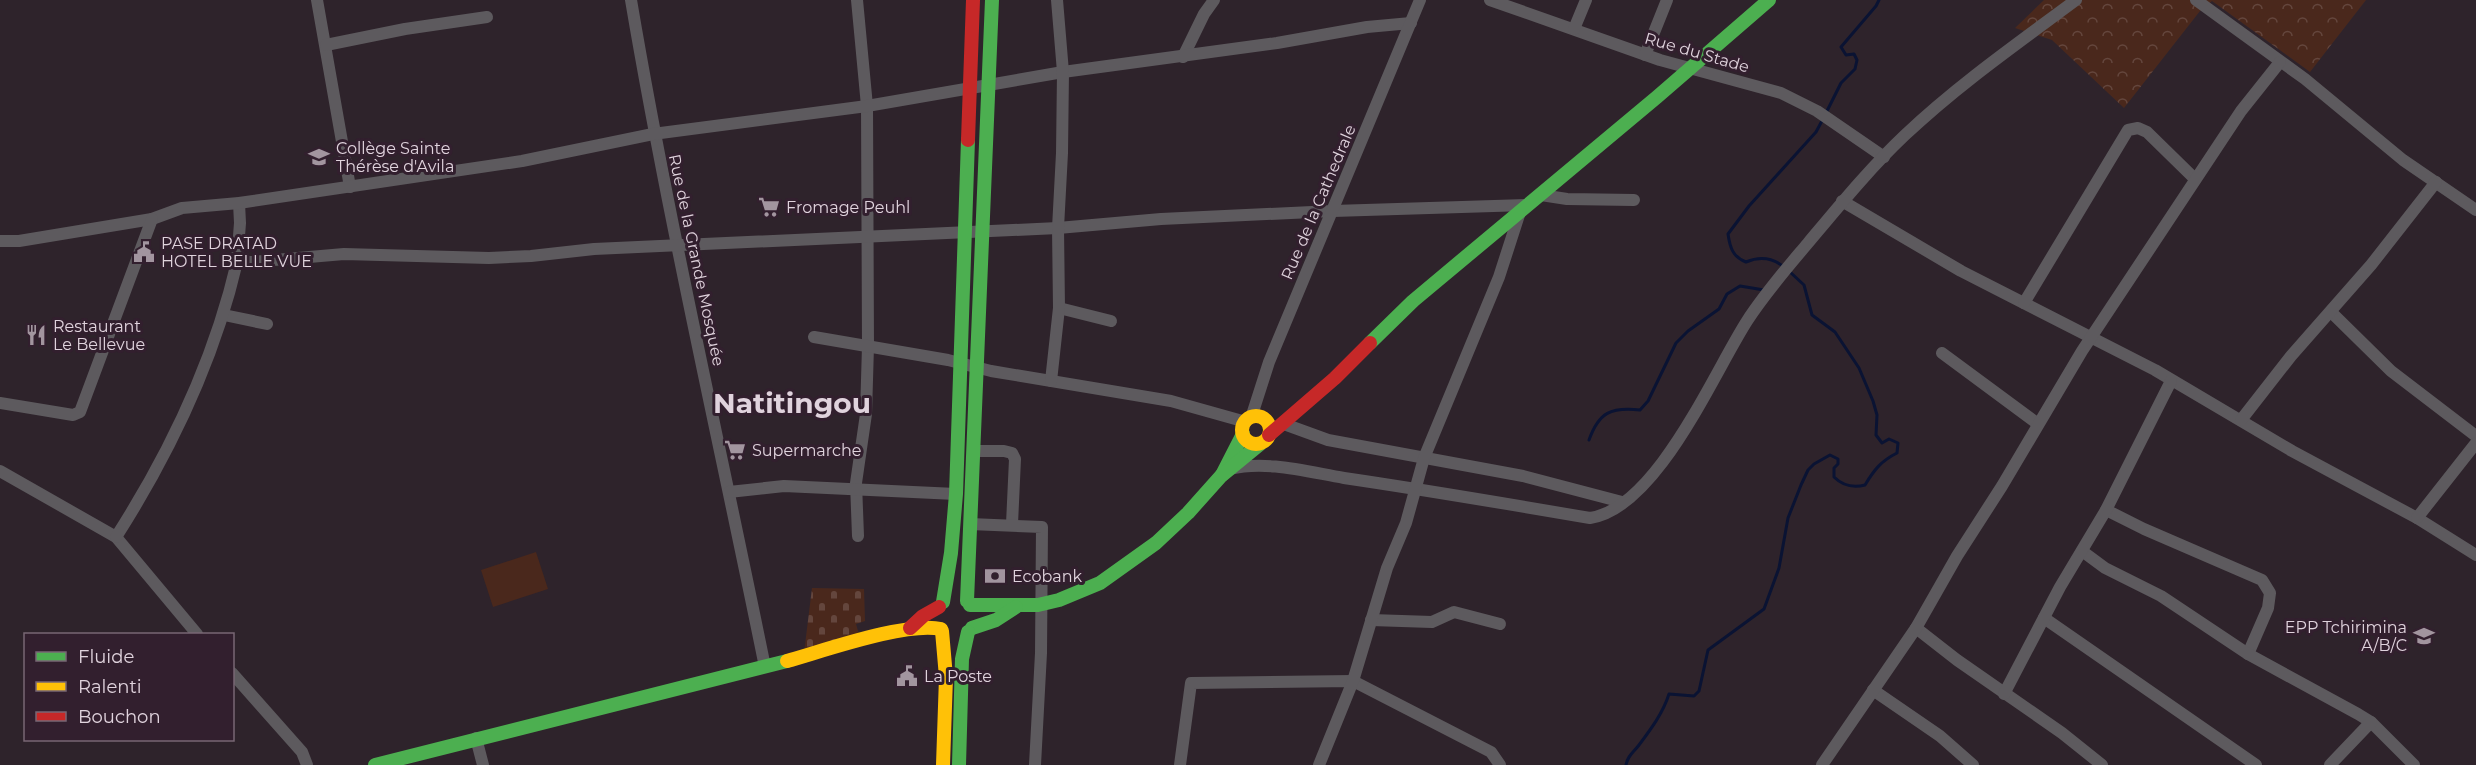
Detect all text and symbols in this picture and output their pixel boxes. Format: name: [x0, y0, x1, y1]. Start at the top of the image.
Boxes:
street label: Rue du Stade: [1642, 28, 1751, 76]
street label: Rue de la Cathedrale: [1277, 122, 1360, 283]
place label: Collège Sainte Thérèse d'Avila: [336, 139, 454, 176]
school or university icon: Collège Sainte Thérèse d'Avila: [307, 145, 331, 169]
street label: Rue de la Grande Mosquée: [665, 153, 728, 368]
supermarket icon: Fromage Peuhl: [757, 195, 781, 219]
place label: Fromage Peuhl: [786, 198, 910, 217]
place label: PASE DRATAD HOTEL BELLE VUE: [161, 234, 312, 271]
public building icon: PASE DRATAD HOTEL BELLE VUE: [132, 240, 156, 264]
place label: Restaurant Le Bellevue: [53, 317, 145, 354]
restaurant icon: Restaurant Le Bellevue: [24, 323, 48, 347]
district label: Natitingou: [713, 386, 871, 420]
supermarket icon: Supermarche: [723, 438, 747, 462]
place label: Supermarche: [752, 441, 861, 460]
bank icon: Ecobank: [983, 564, 1007, 588]
place label: Ecobank: [1012, 567, 1083, 586]
place label: EPP Tchirimina A/B/C: [2285, 618, 2407, 655]
school or university icon: EPP Tchirimina A/B/C: [2412, 624, 2436, 648]
legend: [24, 633, 234, 741]
text: Fluide: [78, 646, 134, 668]
public building icon: La Poste: [895, 664, 919, 688]
place label: La Poste: [924, 667, 992, 686]
text: Ralenti: [78, 676, 142, 698]
text: Bouchon: [78, 706, 161, 728]

